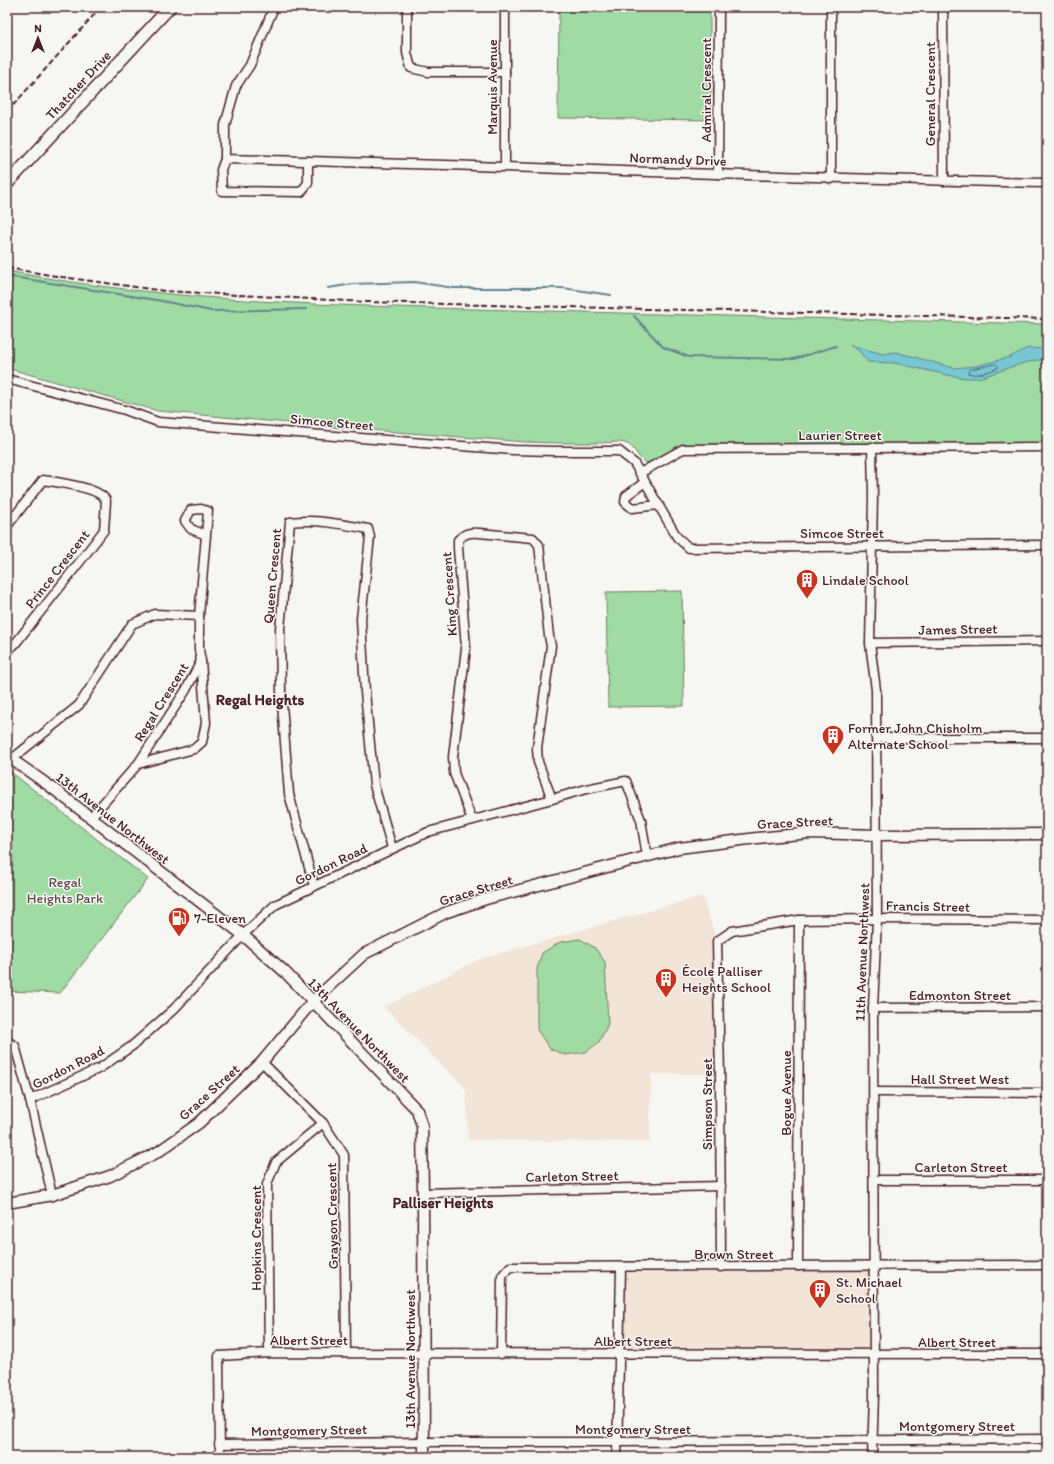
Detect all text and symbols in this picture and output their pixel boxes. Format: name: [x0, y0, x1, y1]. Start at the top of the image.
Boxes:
north arrow: [18, 18, 58, 58]
text: N: [34, 22, 42, 35]
street label: Admiral Crescent: [698, 38, 715, 142]
street label: Marquis Avenue: [484, 39, 501, 135]
street label: General Crescent: [922, 42, 939, 146]
street label: Thatcher Drive: [42, 47, 115, 124]
street label: Normandy Drive: [629, 149, 727, 170]
street label: Simcoe Street: [289, 410, 374, 435]
street label: Laurier Street: [798, 427, 882, 444]
street label: Simcoe Street: [800, 525, 884, 542]
street label: Prince Crescent: [22, 527, 93, 612]
street label: Queen Crescent: [260, 528, 285, 624]
street label: King Crescent: [438, 551, 461, 637]
building icon: Lindale School: [794, 567, 820, 600]
place label: Lindale School: [822, 572, 909, 589]
street label: James Street: [918, 620, 998, 639]
street label: Regal Crescent: [130, 660, 192, 745]
district label: Regal Heights: [216, 691, 304, 710]
place label: Former John Chisholm Alternate School: [848, 720, 983, 753]
building icon: Former John Chisholm Alternate School: [820, 723, 846, 756]
street label: 13th Avenue Northwest: [52, 769, 173, 868]
street label: Grace Street: [757, 812, 833, 833]
street label: Gordon Road: [292, 839, 371, 889]
street label: Grace Street: [437, 871, 515, 910]
park label: Regal Heights Park: [27, 874, 104, 907]
street label: 11th Avenue Northwest: [852, 882, 873, 1022]
street label: Francis Street: [886, 897, 970, 916]
fuel station icon: 7-Eleven: [166, 905, 192, 938]
place label: 7-Eleven: [194, 910, 246, 927]
place label: École Palliser Heights School: [682, 963, 771, 996]
building icon: École Palliser Heights School: [653, 966, 679, 999]
street label: 13th Avenue Northwest: [304, 974, 413, 1087]
street label: Edmonton Street: [909, 987, 1011, 1004]
street label: Gordon Road: [29, 1042, 107, 1093]
street label: Bogue Avenue: [778, 1050, 795, 1136]
street label: Simpson Street: [699, 1058, 716, 1150]
street label: Grace Street: [175, 1061, 243, 1124]
street label: Hall Street West: [911, 1071, 1009, 1088]
street label: Carleton Street: [914, 1159, 1008, 1176]
street label: Grayson Crescent: [323, 1162, 342, 1270]
street label: Carleton Street: [525, 1167, 619, 1186]
street label: Hopkins Crescent: [248, 1185, 265, 1291]
district label: Palliser Heights: [393, 1194, 494, 1213]
street label: Brown Street: [694, 1246, 774, 1263]
place label: St. Michael School: [836, 1274, 902, 1307]
building icon: St. Michael School: [807, 1277, 833, 1310]
street label: 13th Avenue Northwest: [402, 1289, 419, 1429]
street label: Albert Street: [270, 1332, 348, 1349]
street label: Albert Street: [594, 1333, 672, 1350]
street label: Albert Street: [918, 1334, 996, 1351]
street label: Montgomery Street: [899, 1418, 1015, 1435]
street label: Montgomery Street: [251, 1421, 367, 1440]
street label: Montgomery Street: [575, 1421, 691, 1438]

